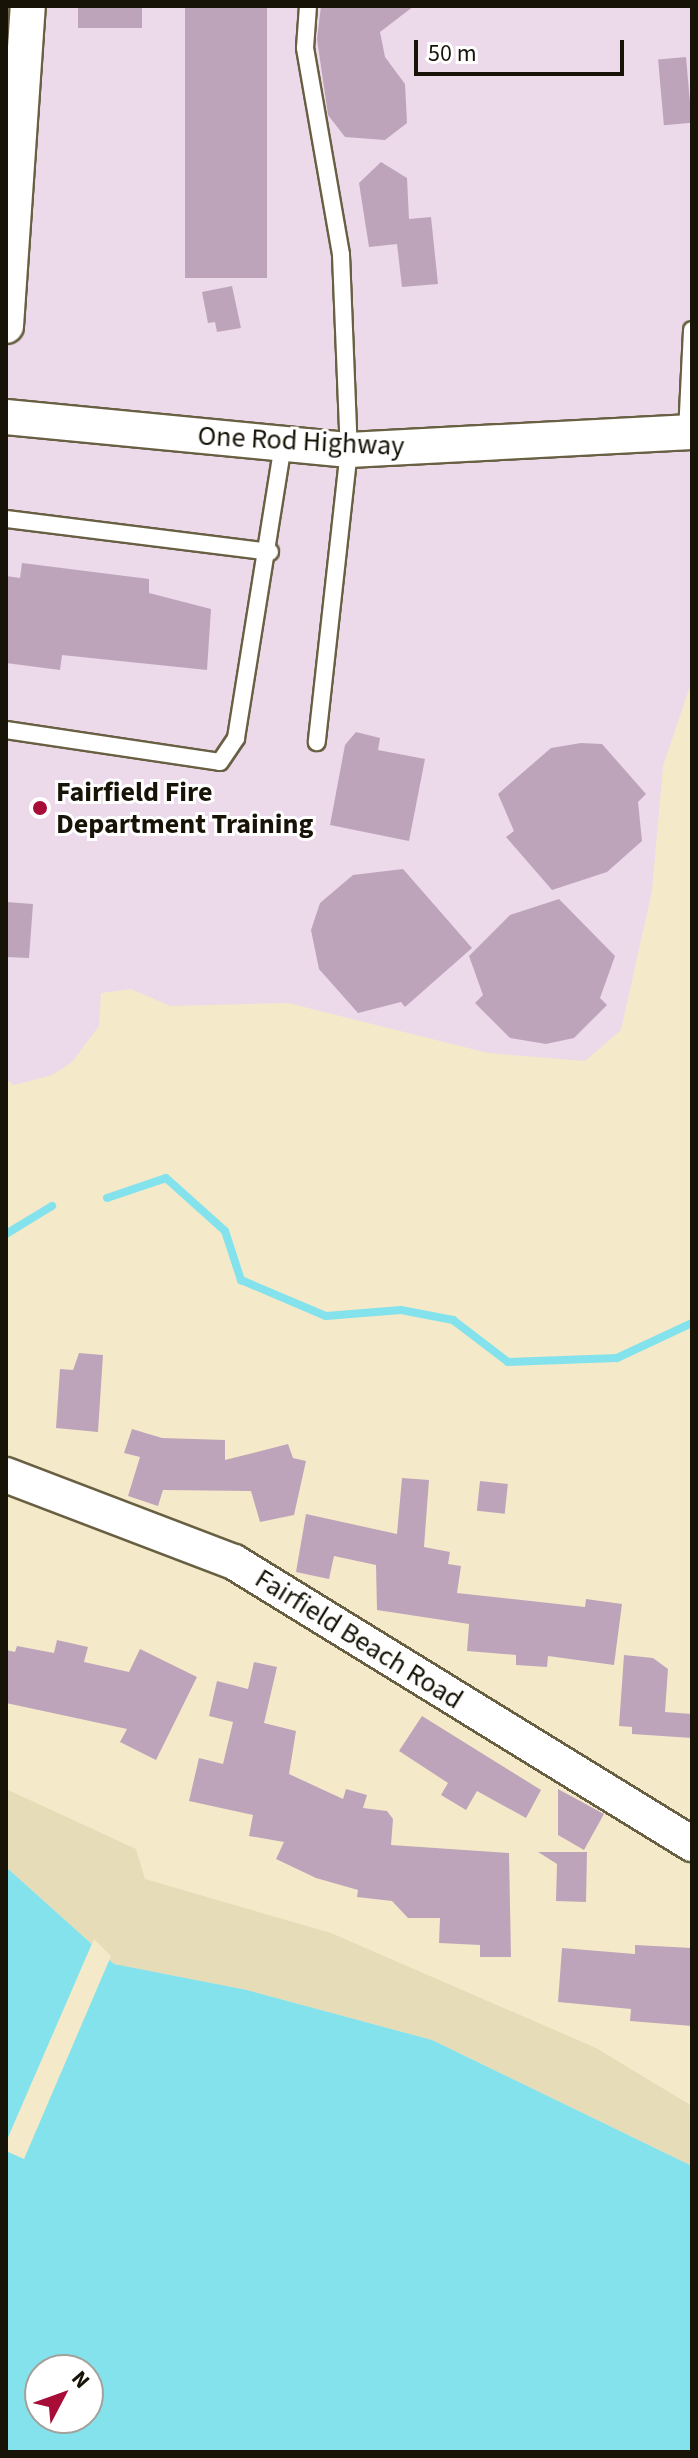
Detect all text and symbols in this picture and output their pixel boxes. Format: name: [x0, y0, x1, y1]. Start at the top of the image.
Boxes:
scale bar: [418, 24, 628, 74]
text: 50 m: [428, 36, 477, 71]
street label: One Rod Highway: [197, 419, 405, 463]
place label: Fairfield Fire Department Training: [56, 775, 313, 841]
marker: Fairfield Fire Department Training: [31, 799, 49, 817]
street label: Fairfield Beach Road: [249, 1562, 469, 1716]
north arrow: [24, 2354, 104, 2434]
text: N: [64, 2364, 97, 2396]

